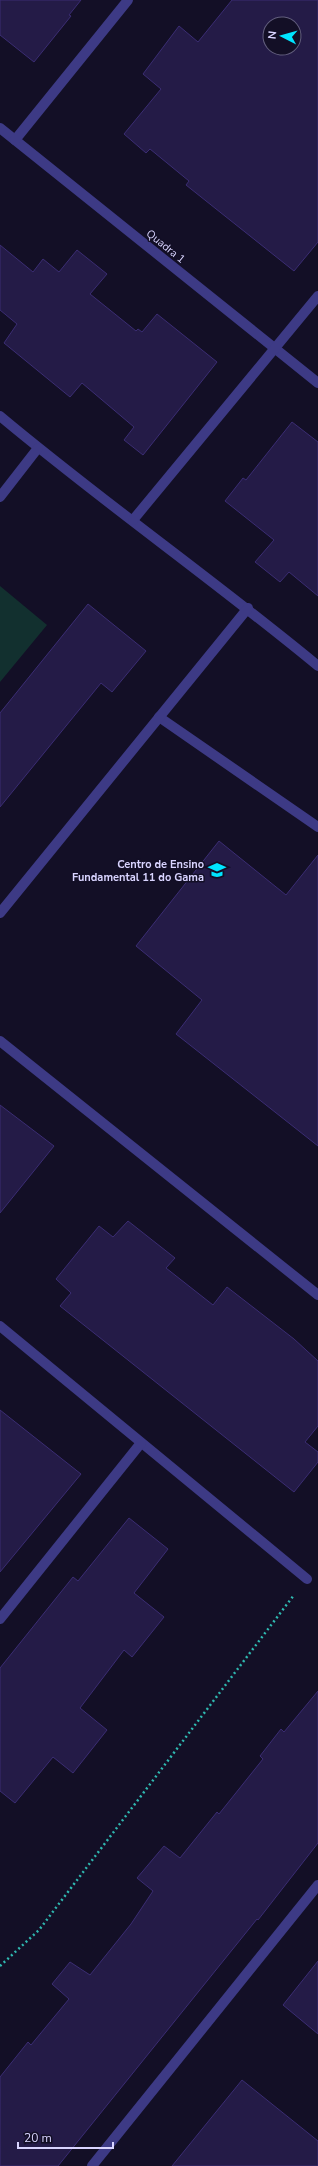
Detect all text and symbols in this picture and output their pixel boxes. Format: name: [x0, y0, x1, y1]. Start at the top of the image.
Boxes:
north arrow: [262, 16, 302, 56]
text: N: [265, 30, 280, 40]
street label: Quadra 1: [143, 226, 188, 267]
place label: Centro de Ensino Fundamental 11 do Gama: [72, 857, 204, 885]
school or university icon: Centro de Ensino Fundamental 11 do Gama: [207, 860, 227, 880]
scale bar: [18, 2124, 113, 2150]
text: 20 m: [24, 2130, 52, 2146]

